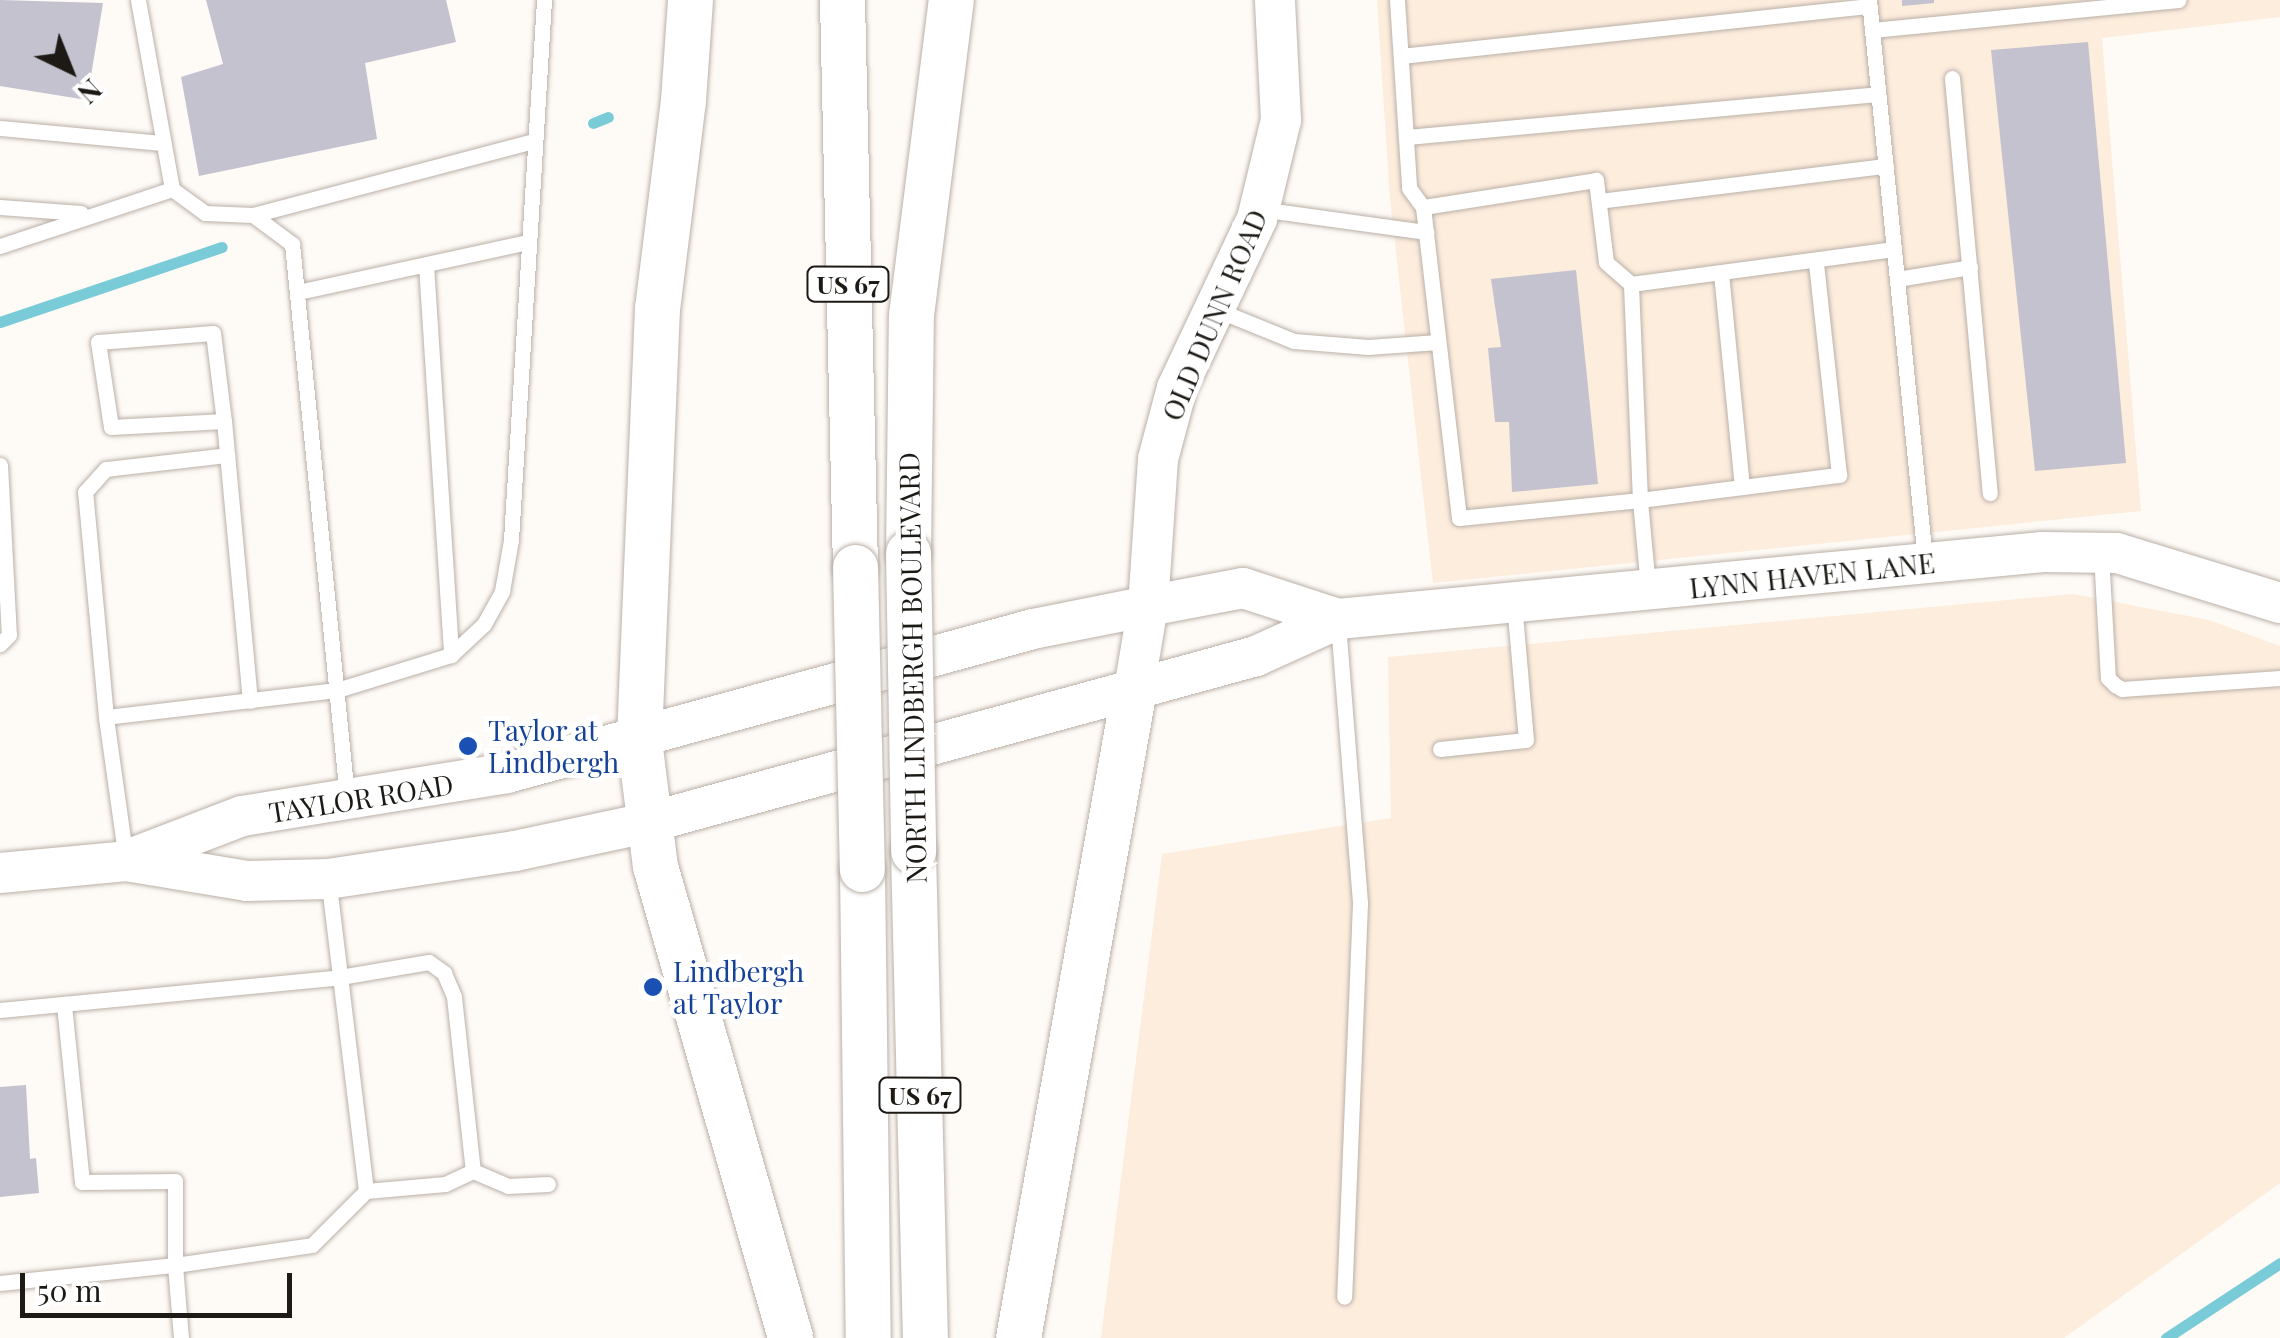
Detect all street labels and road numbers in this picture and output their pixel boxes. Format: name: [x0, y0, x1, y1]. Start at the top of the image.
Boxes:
street label: OLD DUNN ROAD: [1154, 205, 1274, 425]
road number: US 67: [806, 264, 890, 304]
street label: NORTH LINDBERGH BOULEVARD: [891, 452, 933, 884]
street label: LYNN HAVEN LANE: [1688, 545, 1936, 605]
street label: TAYLOR ROAD: [266, 767, 456, 829]
road number: US 67: [878, 1075, 962, 1115]

